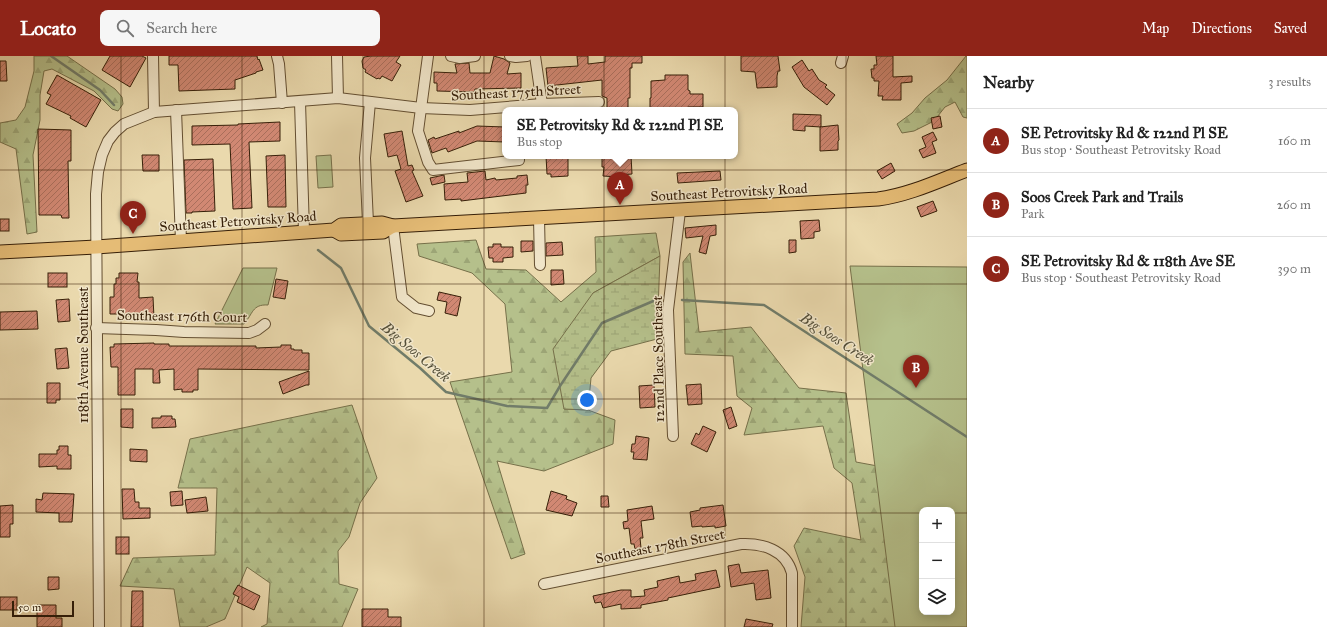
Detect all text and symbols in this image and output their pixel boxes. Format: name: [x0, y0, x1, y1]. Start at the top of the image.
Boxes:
search box: [100, 10, 380, 46]
text: Locato: [20, 17, 76, 40]
icon: search: [114, 17, 136, 39]
text: Search here: [146, 19, 217, 37]
text: Map: [1142, 20, 1169, 37]
text: Directions: [1191, 20, 1252, 37]
text: Saved: [1274, 20, 1307, 37]
text: Nearby: [983, 72, 1034, 93]
text: 3 results: [1268, 74, 1311, 90]
street label: Southeast 175th Street: [451, 81, 582, 104]
popup: [502, 107, 738, 159]
text: SE Petrovitsky Rd & 122nd Pl SE: [517, 116, 723, 134]
text: SE Petrovitsky Rd & 122nd Pl SE: [1021, 124, 1228, 142]
text: A: [992, 133, 1000, 149]
text: 160 m: [1278, 133, 1311, 149]
text: Bus stop: [517, 134, 562, 150]
text: Bus stop · Southeast Petrovitsky Road: [1021, 142, 1221, 158]
pin: A: [607, 172, 633, 205]
street label: Southeast Petrovitsky Road: [650, 180, 808, 205]
text: Soos Creek Park and Trails: [1021, 188, 1183, 206]
text: B: [992, 197, 1000, 213]
text: 260 m: [1277, 197, 1311, 213]
pin: C: [120, 201, 146, 234]
text: Park: [1021, 206, 1045, 222]
street label: Southeast Petrovitsky Road: [159, 208, 317, 235]
text: SE Petrovitsky Rd & 118th Ave SE: [1021, 252, 1235, 270]
text: C: [992, 261, 1000, 277]
text: 390 m: [1278, 261, 1311, 277]
text: Bus stop · Southeast Petrovitsky Road: [1021, 270, 1221, 286]
street label: 118th Avenue Southeast: [75, 287, 92, 423]
street label: 122nd Place Southeast: [649, 296, 668, 422]
street label: Southeast 176th Court: [117, 307, 247, 326]
water label: Big Soos Creek: [796, 308, 878, 370]
water label: Big Soos Creek: [377, 317, 454, 386]
pin: B: [903, 355, 929, 388]
your location: [577, 390, 597, 410]
map controls: [919, 507, 955, 615]
button: +: [919, 507, 955, 543]
street label: Southeast 178th Street: [594, 526, 726, 567]
button: −: [919, 543, 955, 579]
button: layers: [919, 579, 955, 615]
scale bar: [12, 599, 74, 618]
text: 50 m: [18, 601, 41, 614]

